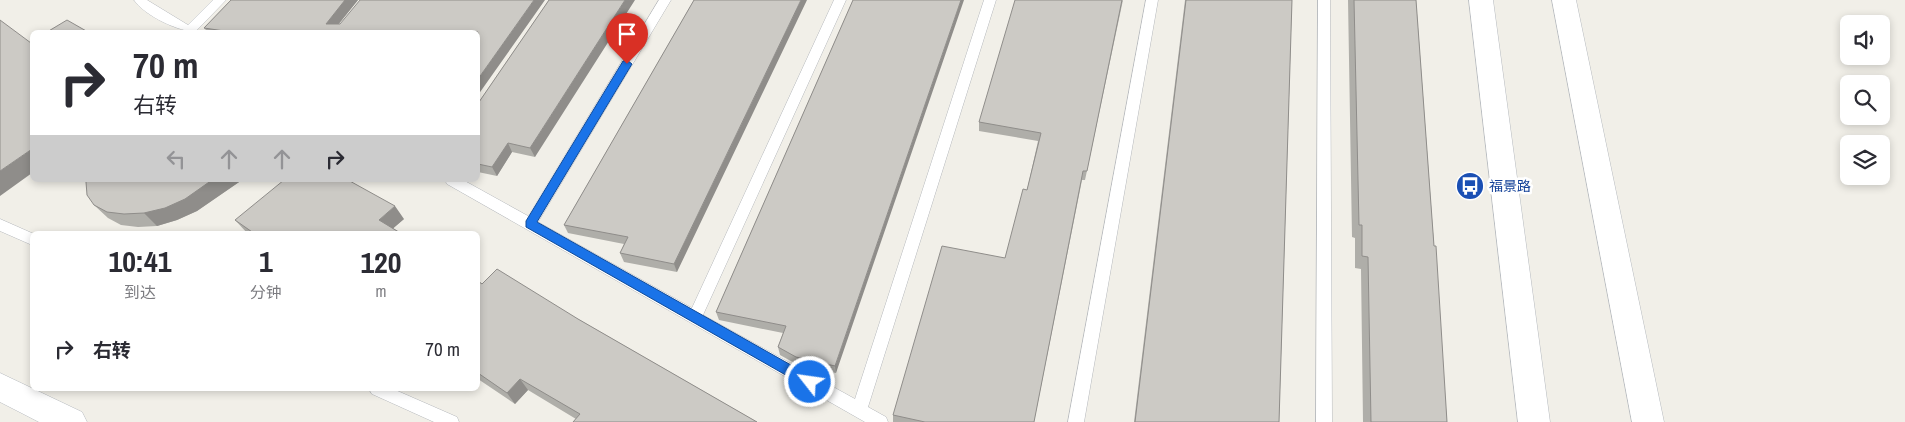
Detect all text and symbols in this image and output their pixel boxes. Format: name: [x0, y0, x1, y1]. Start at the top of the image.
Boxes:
pin: [606, 13, 648, 64]
map controls: [1840, 15, 1890, 185]
button: sound: [1840, 15, 1890, 65]
icon: arrive: [613, 20, 641, 48]
text: 70 m: [133, 42, 198, 89]
icon: right: [50, 50, 115, 115]
button: search: [1840, 75, 1890, 125]
text: 右转: [133, 90, 177, 120]
button: layers: [1840, 135, 1890, 185]
icon: left: [162, 145, 190, 173]
icon: ahead: [215, 145, 243, 173]
icon: ahead: [268, 145, 296, 173]
icon: right: [321, 145, 349, 173]
bus stop icon: 福景路: [1455, 171, 1485, 201]
place label: 福景路: [1489, 177, 1531, 195]
text: 10:41: [109, 241, 171, 281]
text: 1: [259, 241, 273, 281]
text: 120: [360, 242, 401, 282]
text: m: [375, 280, 386, 302]
text: 到达: [124, 281, 156, 303]
text: 分钟: [250, 281, 282, 303]
icon: right: [50, 335, 78, 363]
text: 70 m: [425, 336, 460, 362]
text: 右转: [93, 337, 131, 363]
position arrow: [783, 355, 835, 407]

